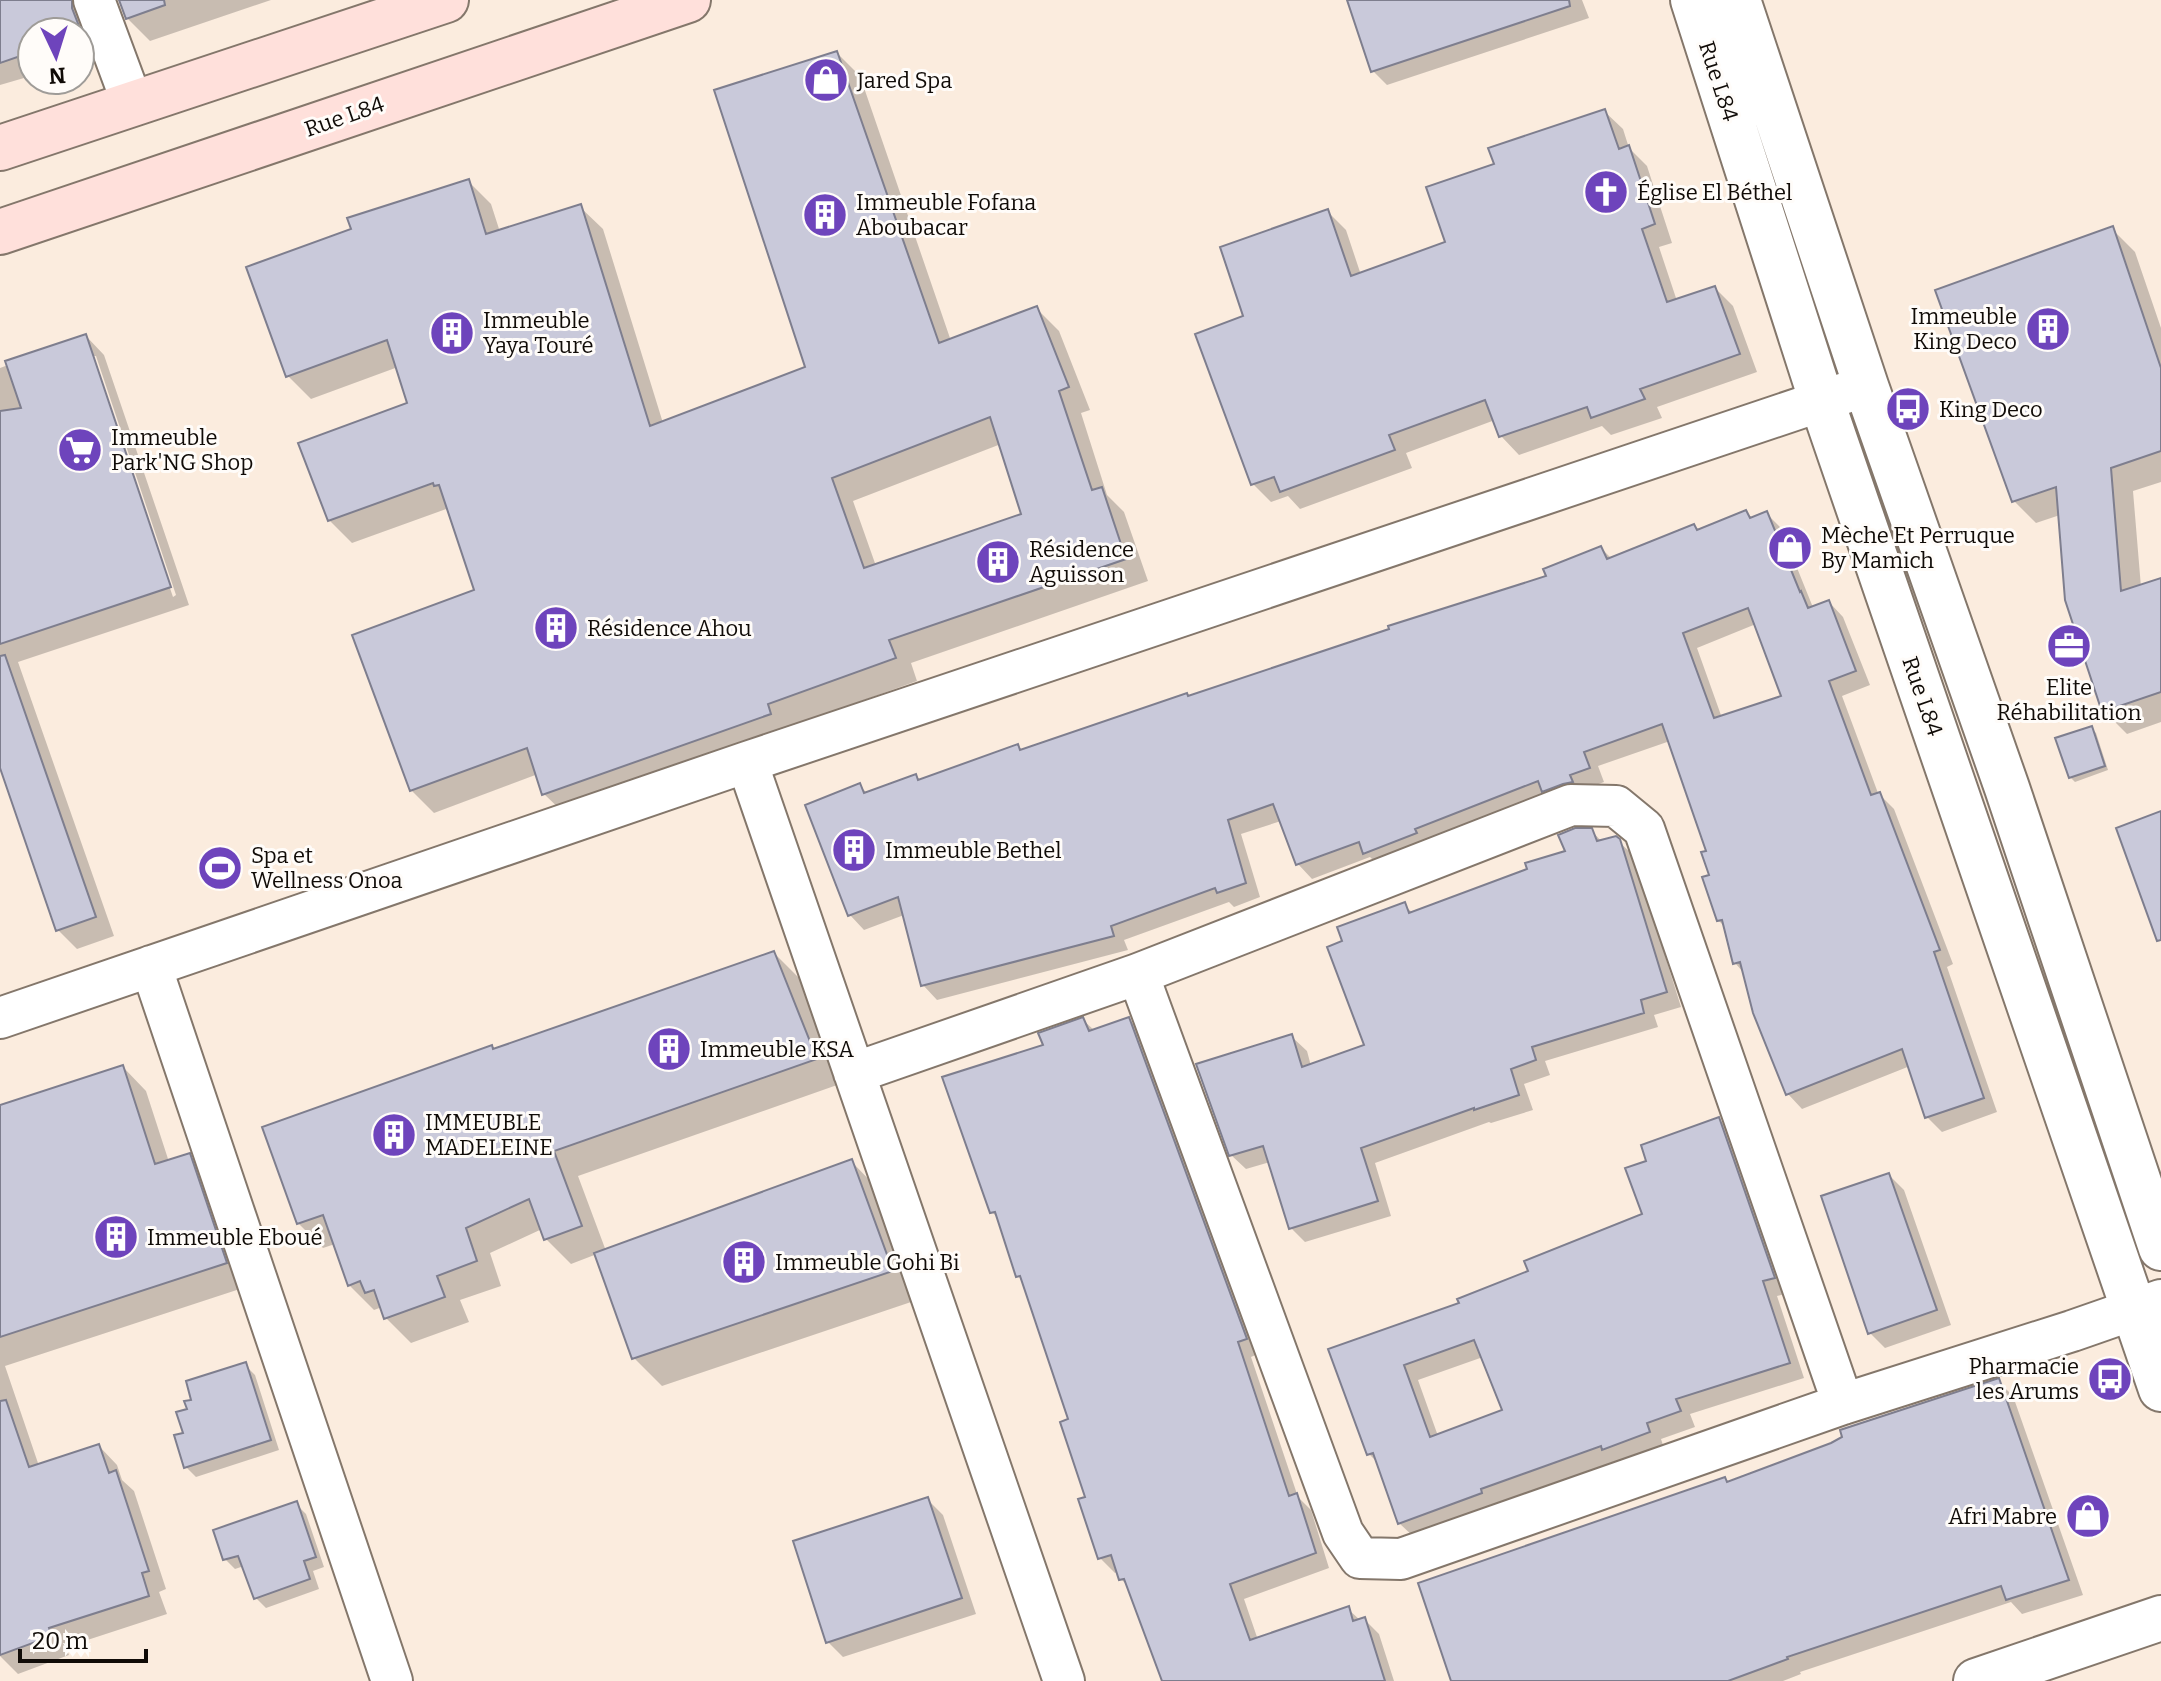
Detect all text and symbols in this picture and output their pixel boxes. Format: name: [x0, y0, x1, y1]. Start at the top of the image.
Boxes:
north arrow: [16, 16, 96, 96]
street label: Rue L84: [1693, 38, 1744, 125]
shop icon: Jared Spa: [802, 56, 850, 104]
text: N: [48, 61, 67, 90]
place label: Jared Spa: [856, 67, 952, 94]
street label: Rue L84: [301, 90, 388, 143]
church icon: Église El Béthel: [1582, 168, 1630, 216]
place label: Église El Béthel: [1637, 179, 1792, 206]
place label: Immeuble Fofana Aboubacar: [856, 189, 1036, 241]
building icon: Immeuble Fofana Aboubacar: [801, 191, 849, 239]
place label: Immeuble King Deco: [1910, 303, 2017, 355]
building icon: Immeuble King Deco: [2024, 305, 2072, 353]
place label: Immeuble Yaya Touré: [483, 307, 593, 359]
building icon: Immeuble Yaya Touré: [428, 309, 476, 357]
bus stop icon: King Deco: [1884, 385, 1932, 433]
place label: King Deco: [1939, 396, 2043, 423]
place label: Immeuble Park'NG Shop: [111, 424, 253, 476]
supermarket icon: Immeuble Park'NG Shop: [56, 426, 104, 474]
place label: Mèche Et Perruque By Mamich: [1821, 522, 2015, 574]
shop icon: Mèche Et Perruque By Mamich: [1766, 524, 1814, 572]
place label: Résidence Aguisson: [1029, 536, 1134, 588]
building icon: Résidence Aguisson: [974, 538, 1022, 586]
building icon: Résidence Ahou: [532, 604, 580, 652]
place label: Résidence Ahou: [587, 615, 752, 642]
office icon: Elite Réhabilitation: [2045, 622, 2093, 670]
street label: Rue L84: [1896, 653, 1949, 740]
place label: Elite Réhabilitation: [1997, 674, 2141, 726]
building icon: Immeuble Bethel: [830, 826, 878, 874]
place label: Immeuble Bethel: [885, 837, 1062, 864]
place label: Spa et Wellness Onoa: [251, 842, 403, 894]
sports icon: Spa et Wellness Onoa: [196, 844, 244, 892]
building icon: Immeuble KSA: [645, 1025, 693, 1073]
place label: Immeuble KSA: [700, 1036, 854, 1063]
place label: IMMEUBLE MADELEINE: [425, 1109, 553, 1161]
building icon: IMMEUBLE MADELEINE: [370, 1111, 418, 1159]
building icon: Immeuble Eboué: [92, 1213, 140, 1261]
place label: Immeuble Eboué: [147, 1224, 323, 1251]
building icon: Immeuble Gohi Bi: [720, 1238, 768, 1286]
place label: Immeuble Gohi Bi: [775, 1249, 960, 1276]
place label: Pharmacie les Arums: [1968, 1353, 2079, 1405]
bus stop icon: Pharmacie les Arums: [2086, 1355, 2134, 1403]
shop icon: Afri Mabre: [2064, 1492, 2112, 1540]
place label: Afri Mabre: [1948, 1503, 2057, 1530]
scale bar: [20, 1613, 146, 1663]
text: 20 m: [32, 1627, 88, 1655]

